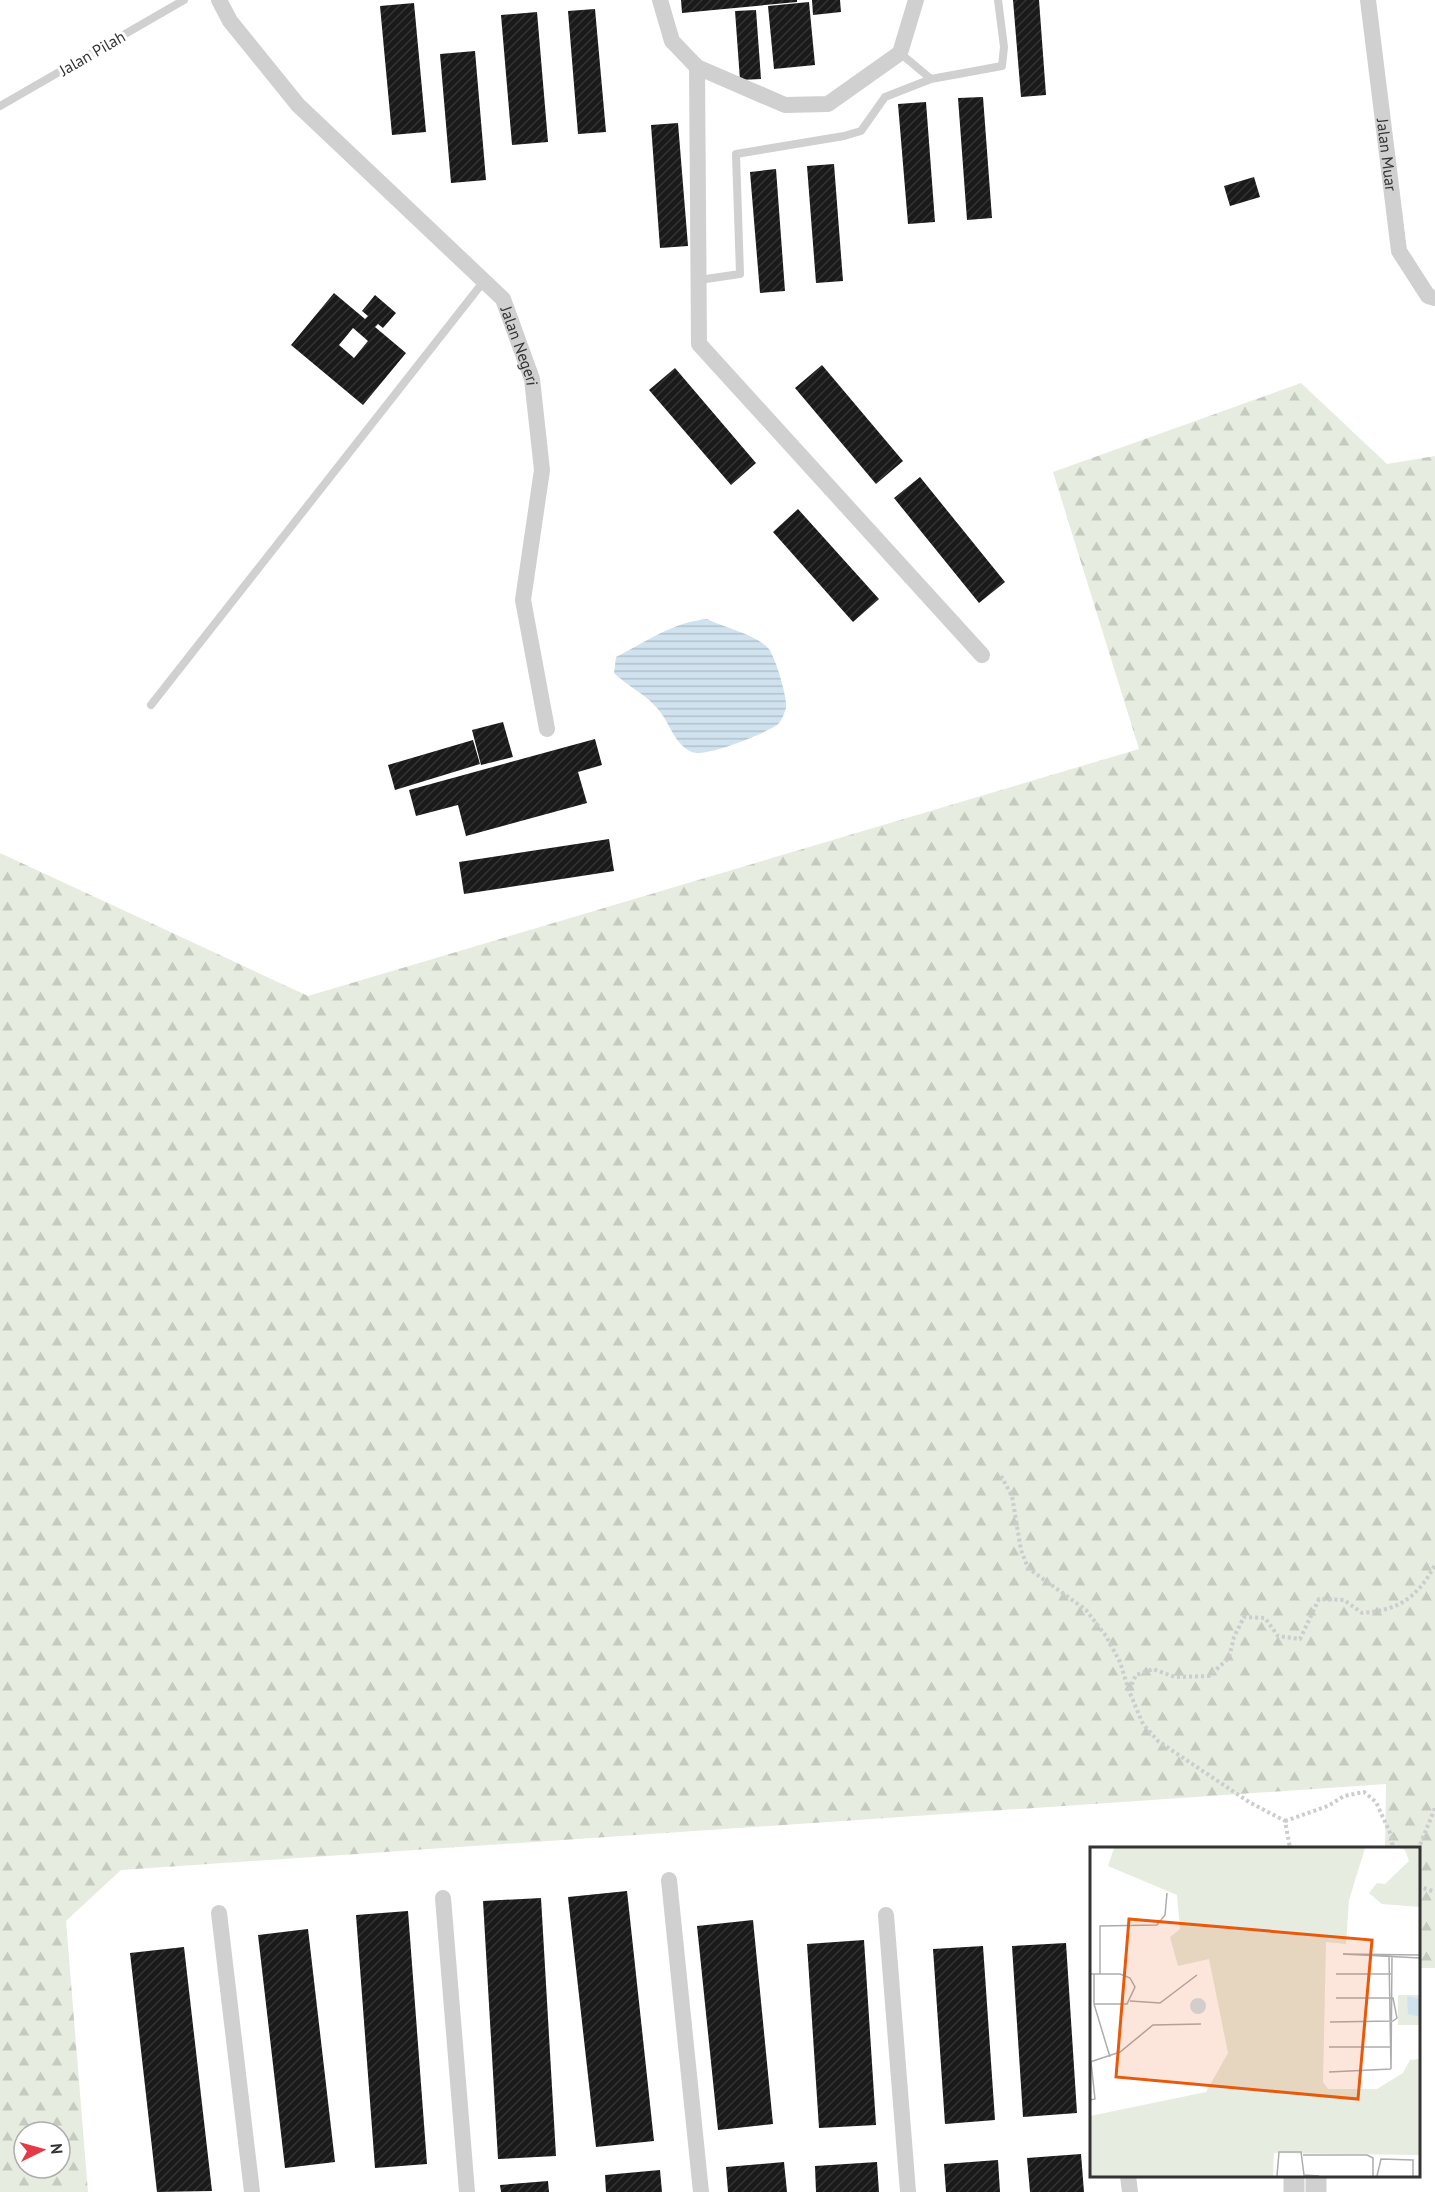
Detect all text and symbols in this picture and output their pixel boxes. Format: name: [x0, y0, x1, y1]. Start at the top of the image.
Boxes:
street label: Jalan Pilah: [55, 26, 129, 80]
street label: Jalan Muar: [1373, 116, 1402, 193]
street label: Jalan Negeri: [496, 302, 543, 387]
inset map: [1090, 1847, 1420, 2177]
north arrow: [12, 2120, 72, 2180]
text: N: [47, 2143, 67, 2155]

